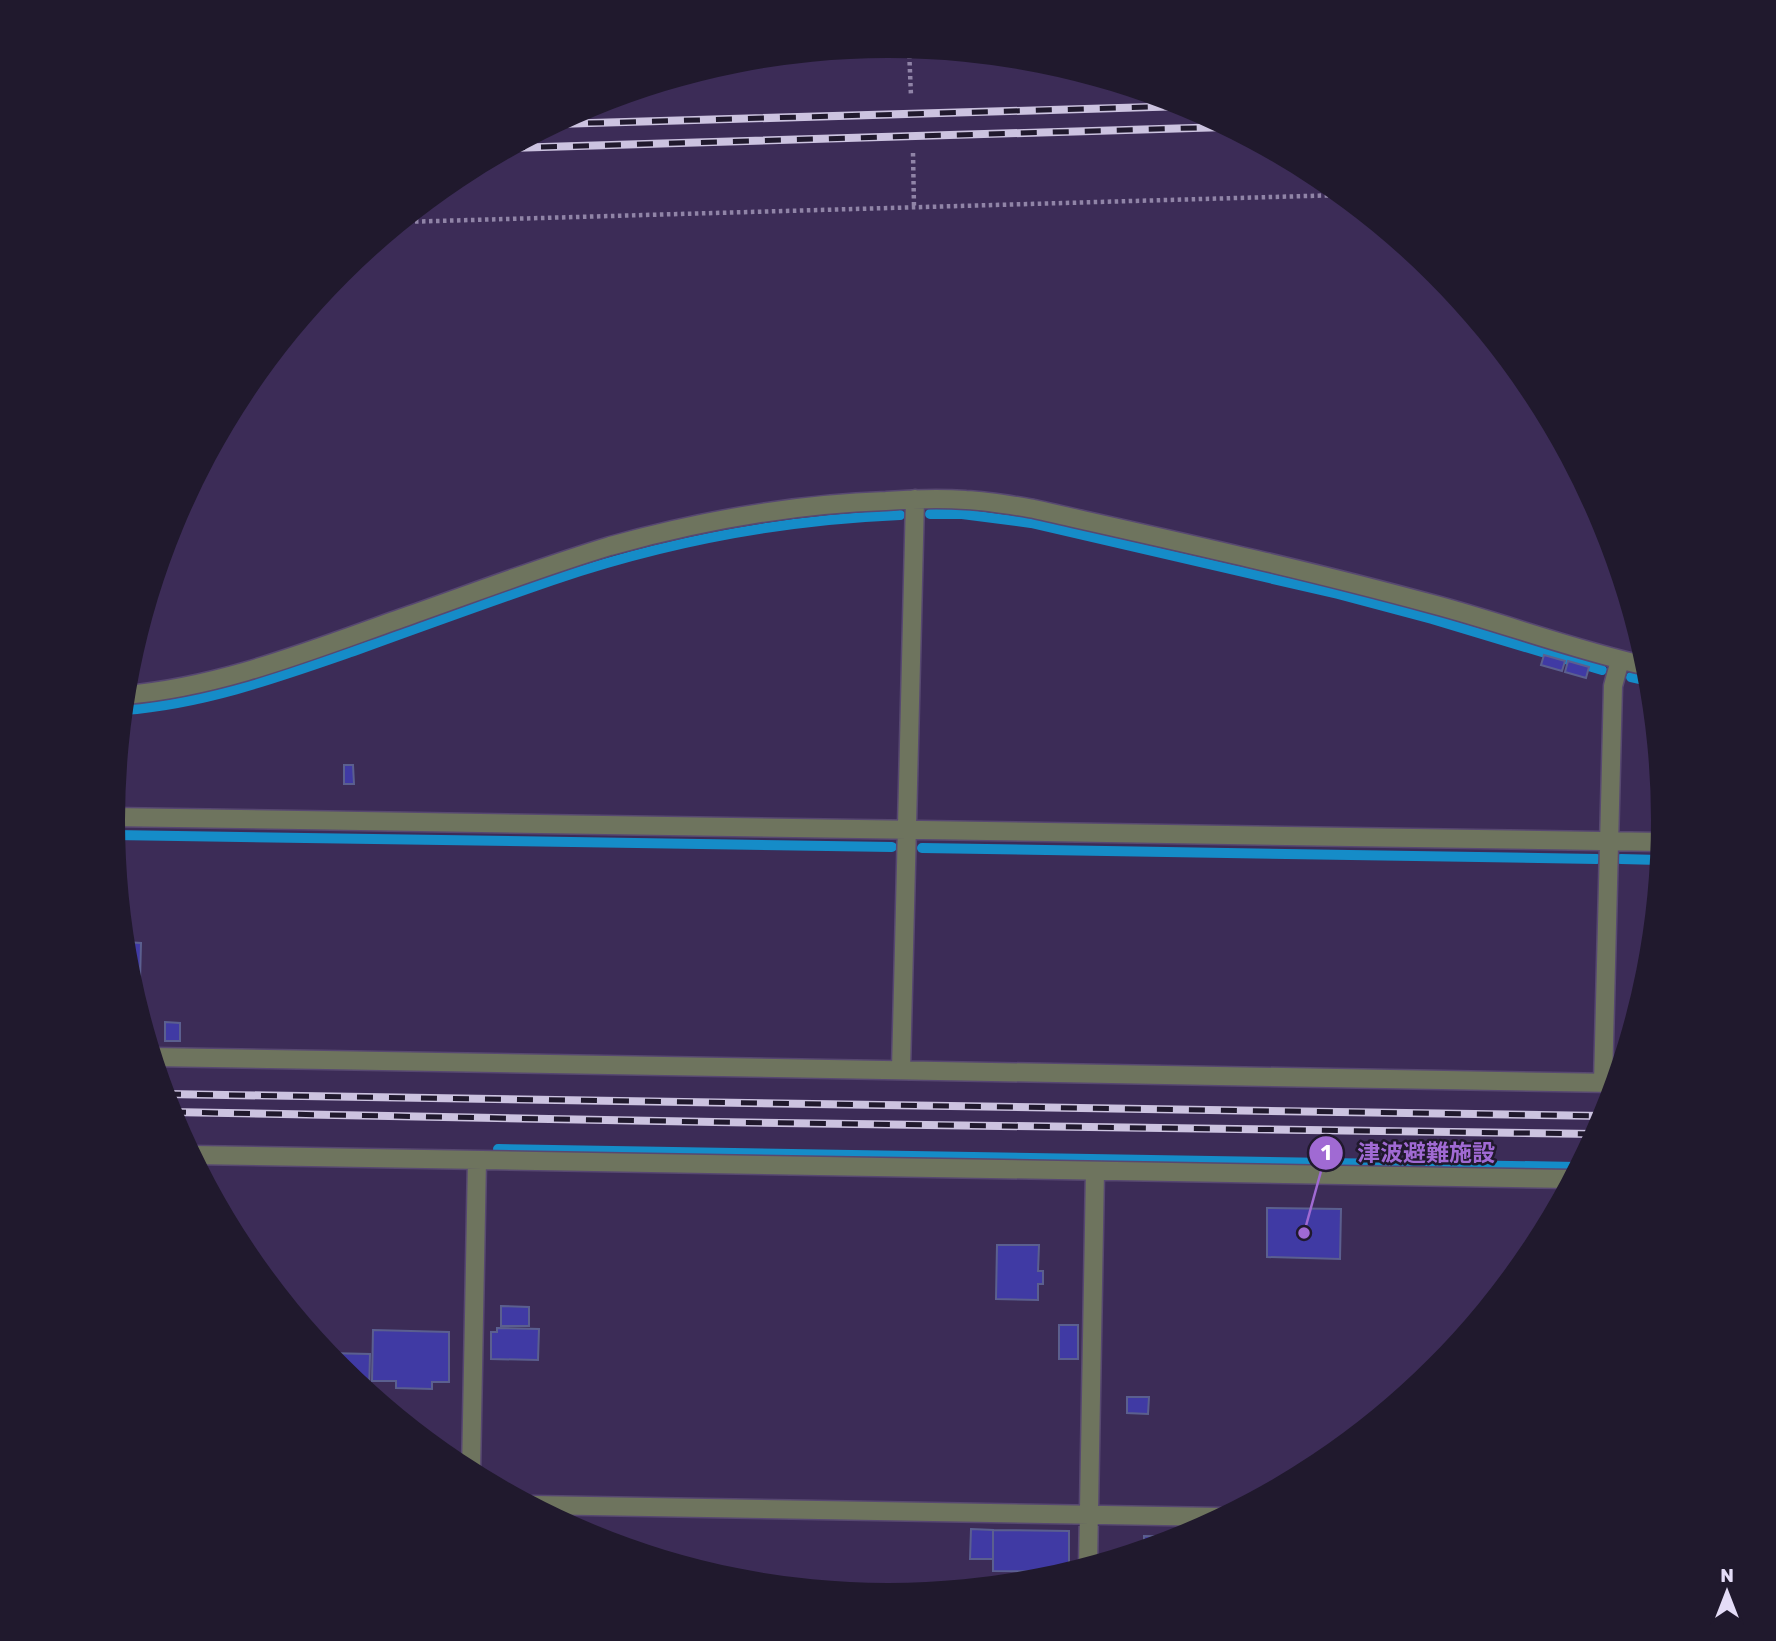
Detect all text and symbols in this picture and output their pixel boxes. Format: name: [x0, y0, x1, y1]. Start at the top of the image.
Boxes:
callout: 津波避難施設: [1308, 1131, 1509, 1175]
text: 津波避難施設: [1357, 1139, 1495, 1167]
text: 1: [1321, 1140, 1331, 1165]
north arrow: [1692, 1557, 1762, 1627]
text: N: [1720, 1564, 1734, 1587]

